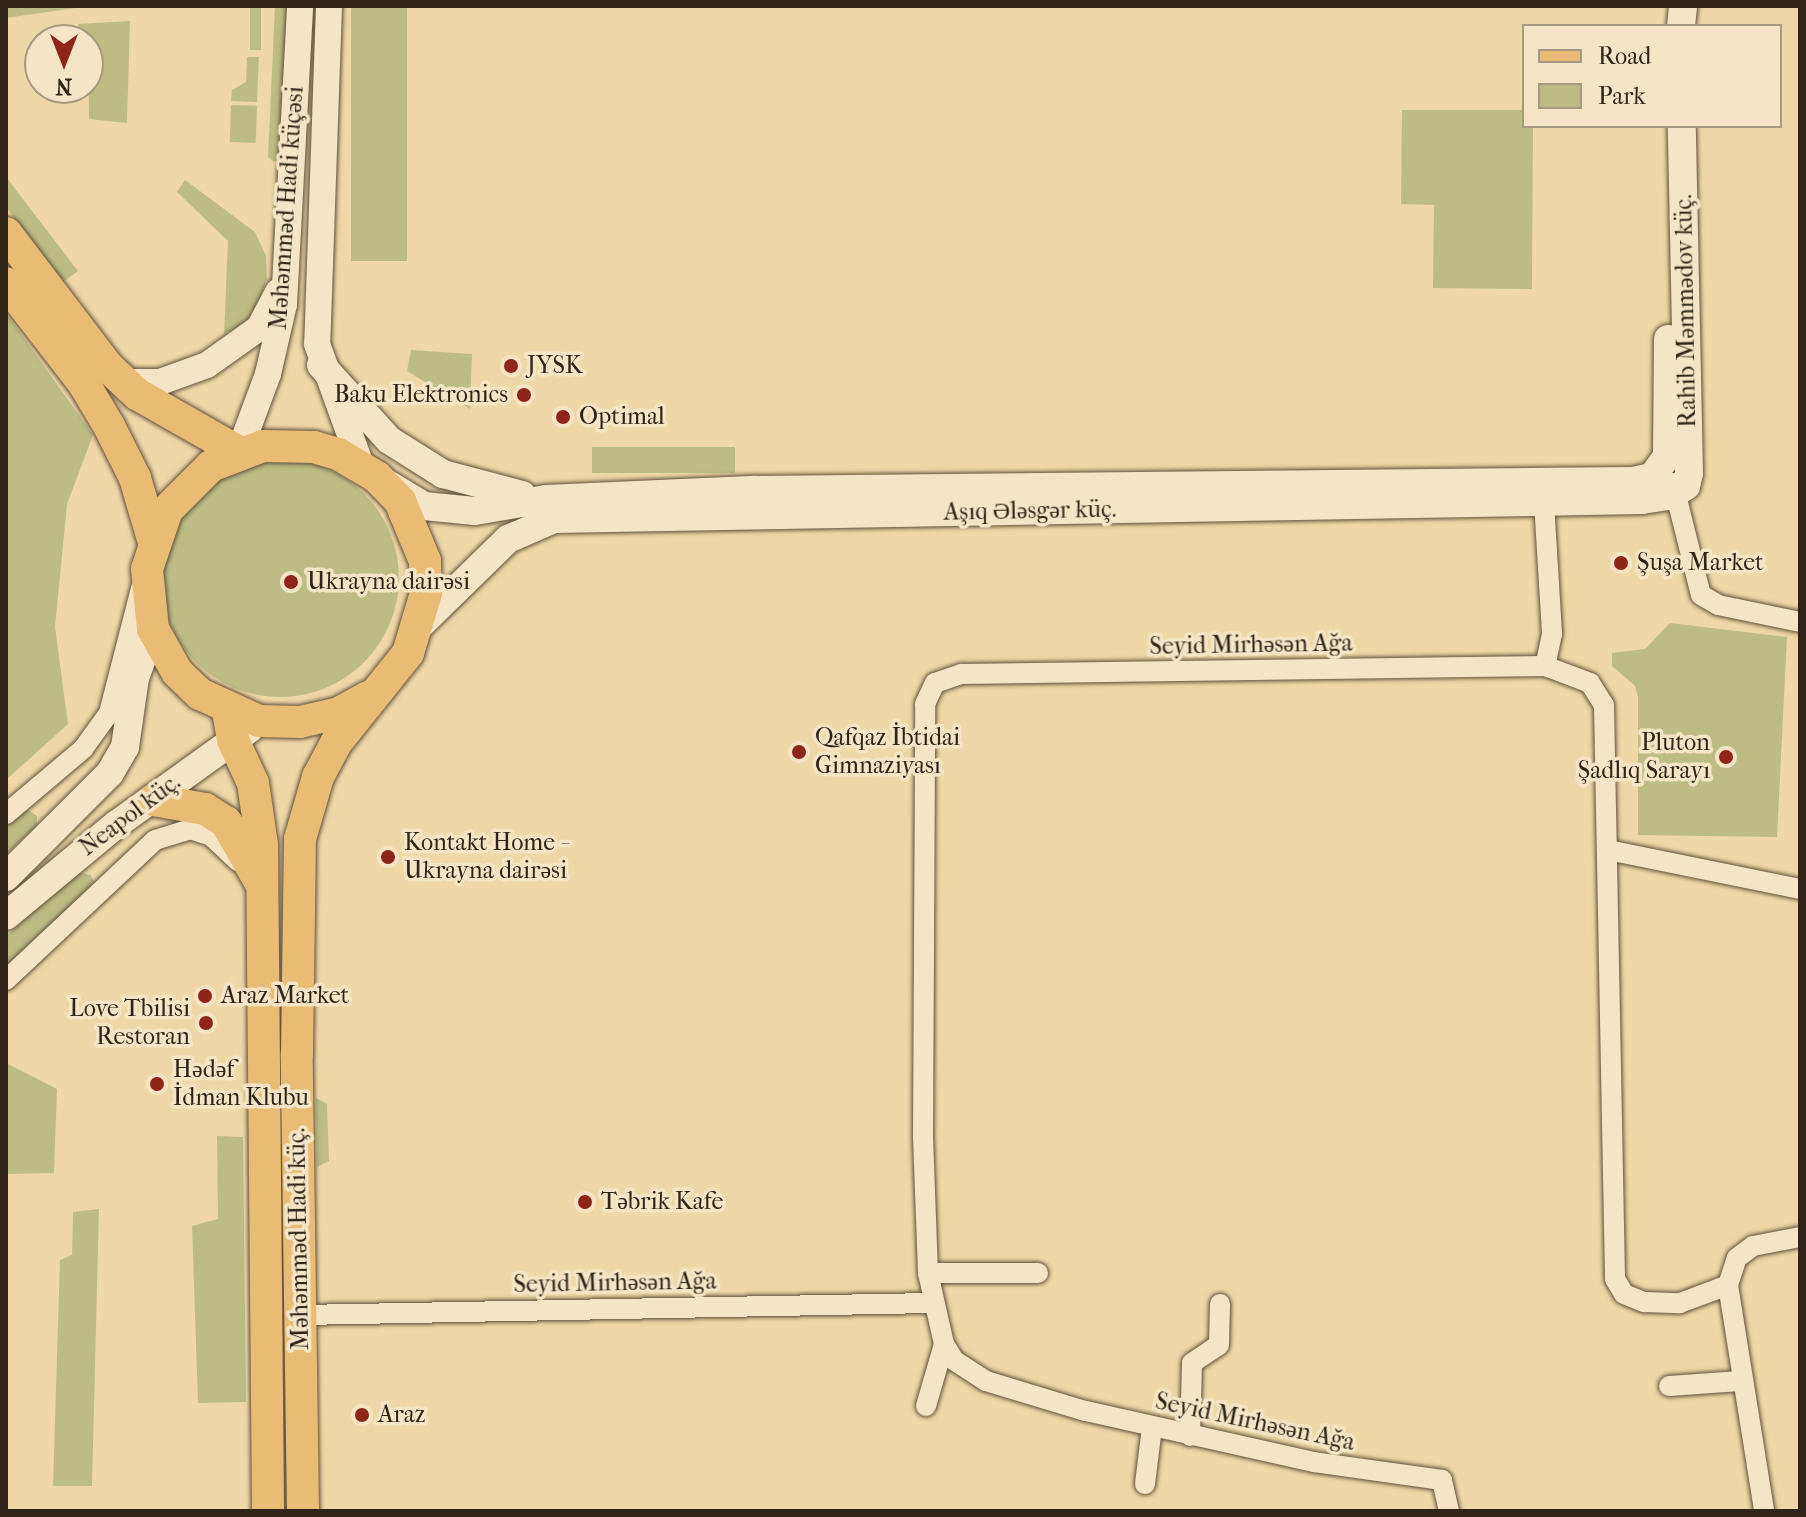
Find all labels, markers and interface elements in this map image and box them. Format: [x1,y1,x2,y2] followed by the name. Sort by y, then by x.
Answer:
[24,24,104,104] north arrow
[1522,24,1782,128] legend
[1598,42,1651,70] text: Road
[56,73,72,99] text: N
[1598,82,1646,110] text: Park
[264,85,310,331] street label: Məhəmməd Hadi küçəsi
[1670,194,1702,428] street label: Rahib Məmmədov küç.
[527,352,582,380] place label: JYSK
[502,357,520,375] marker: JYSK
[334,381,508,409] place label: Baku Elektronics
[515,386,533,404] marker: Baku Elektronics
[579,403,665,431] place label: Optimal
[554,408,572,426] marker: Optimal
[943,495,1117,527] street label: Aşıq Ələsgər küç.
[1637,549,1764,577] place label: Şuşa Market
[1612,554,1630,572] marker: Şuşa Market
[307,568,470,596] place label: Ukrayna dairəsi
[282,573,300,591] marker: Ukrayna dairəsi
[1149,629,1353,661] street label: Seyid Mirhəsən Ağa
[815,724,960,780] place label: Qafqaz İbtidai Gimnaziyası
[1578,729,1710,785] place label: Pluton Şadlıq Sarayı
[790,743,808,761] marker: Qafqaz İbtidai Gimnaziyası
[1717,748,1735,766] marker: Pluton Şadlıq Sarayı
[74,768,186,862] street label: Neapol küç.
[404,829,567,885] place label: Kontakt Home - Ukrayna dairəsi
[379,848,397,866] marker: Kontakt Home - Ukrayna dairəsi
[221,982,349,1010] place label: Araz Market
[196,987,214,1005] marker: Araz Market
[69,995,190,1051] place label: Love Tbilisi Restoran
[197,1014,215,1032] marker: Love Tbilisi Restoran
[173,1056,309,1112] place label: Hədəf İdman Klubu
[148,1075,166,1093] marker: Hədəf İdman Klubu
[283,1128,315,1350] street label: Məhəmməd Hadi küç.
[601,1188,723,1216] place label: Təbrik Kafe
[576,1193,594,1211] marker: Təbrik Kafe
[513,1267,717,1299] street label: Seyid Mirhəsən Ağa
[1153,1387,1357,1457] street label: Seyid Mirhəsən Ağa
[378,1401,425,1429] place label: Araz
[353,1406,371,1424] marker: Araz

